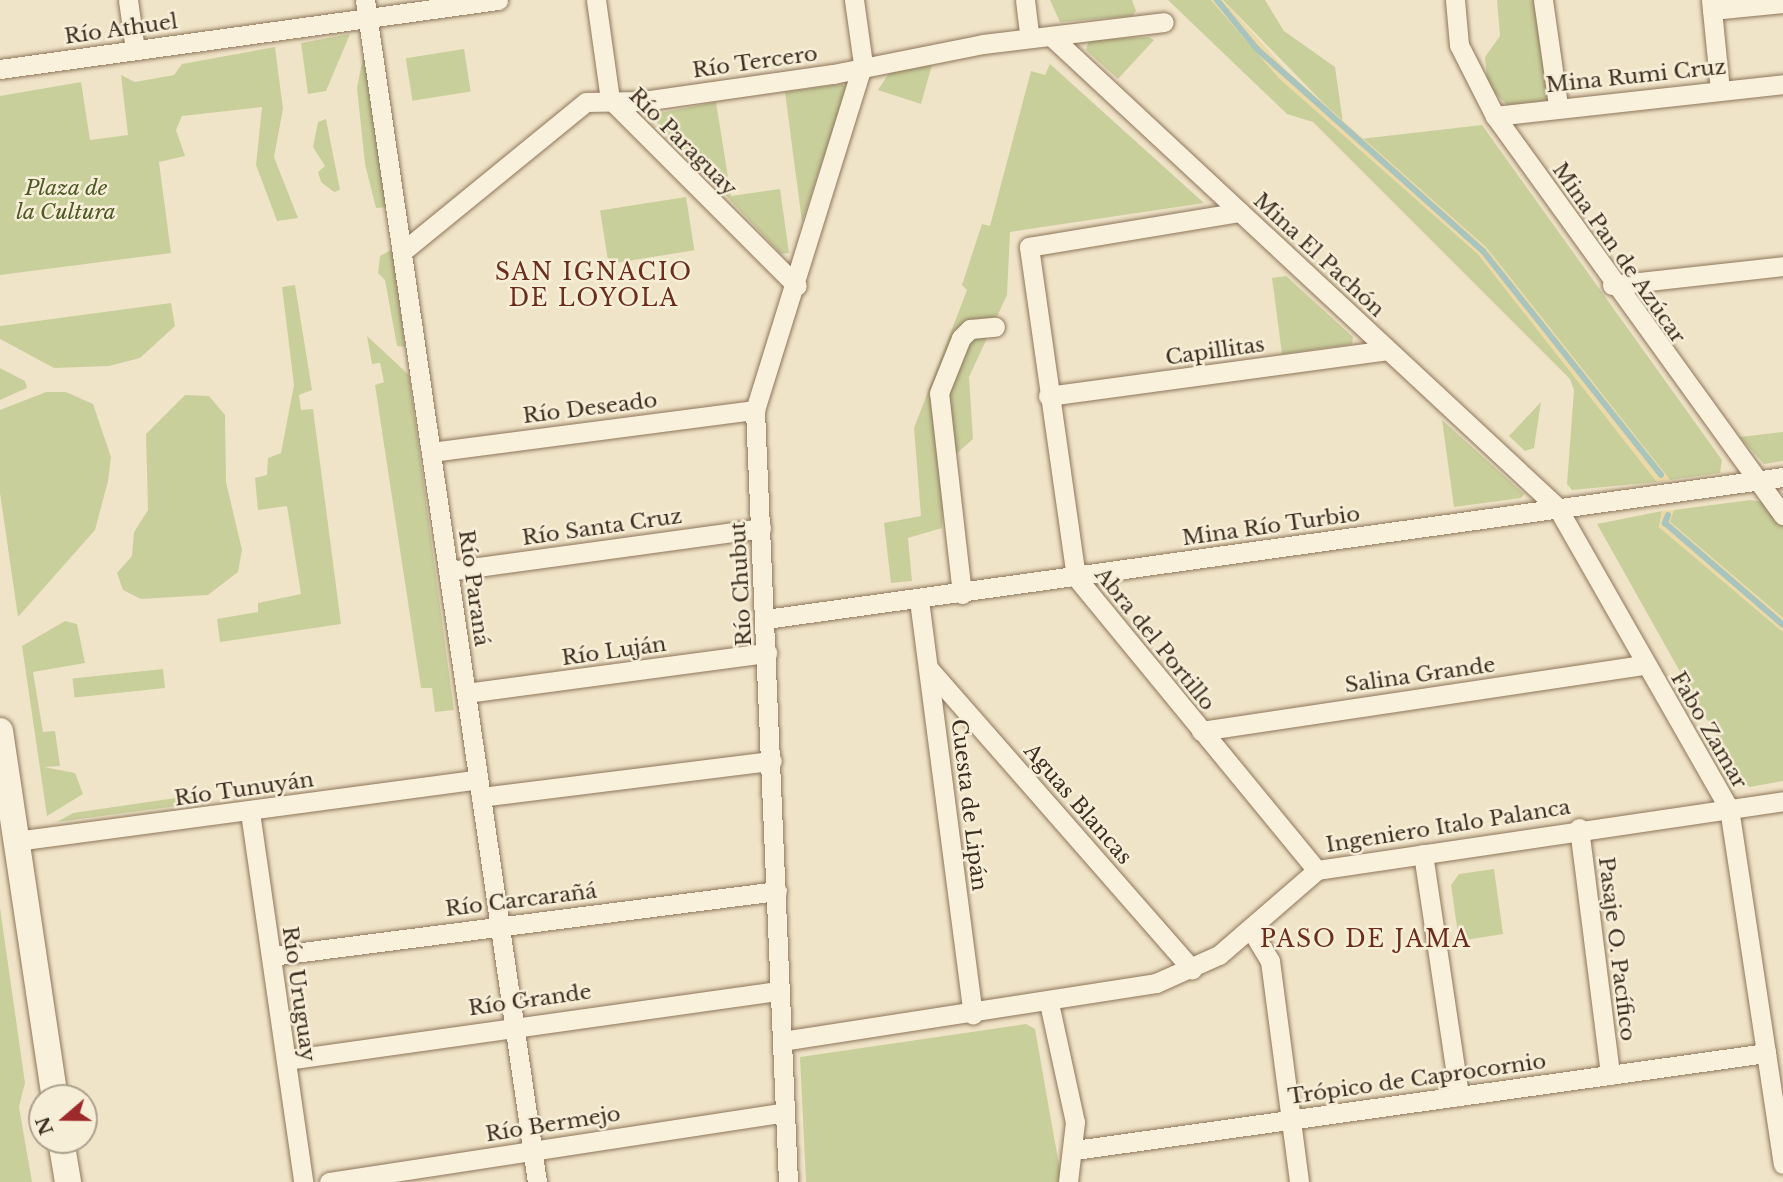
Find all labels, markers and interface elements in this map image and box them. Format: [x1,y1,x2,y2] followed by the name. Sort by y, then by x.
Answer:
[62,9,180,49] street label: Río Athuel
[691,41,819,83] street label: Río Tercero
[1545,54,1727,98] street label: Mina Rumi Cruz
[624,83,742,201] street label: Río Paraguay
[1547,157,1691,349] street label: Mina Pan de Azúcar
[16,175,116,225] park label: Plaza de la Cultura
[1248,188,1390,322] street label: Mina El Pachón
[496,258,692,312] district label: SAN IGNACIO DE LOYOLA
[1164,332,1266,370] street label: Capillitas
[521,387,659,429] street label: Río Deseado
[1180,501,1362,551] street label: Mina Río Turbio
[520,503,684,551] street label: Río Santa Cruz
[725,521,757,647] street label: Río Chubut
[453,528,495,648] street label: Río Paraná
[1090,562,1220,716] street label: Abra del Portillo
[560,631,668,671] street label: Río Luján
[1343,652,1497,698] street label: Salina Grande
[1665,667,1753,793] street label: Fabo Zamar
[946,718,992,892] street label: Cuesta de Lipán
[1019,739,1137,869] street label: Aguas Blancas
[172,767,316,811] street label: Río Tunuyán
[1324,794,1572,858] street label: Ingeniero Italo Palanca
[1593,856,1641,1042] street label: Pasaje O. Pacífico
[444,878,598,922] street label: Río Carcarañá
[277,925,321,1063] street label: Río Uruguay
[1261,925,1471,953] district label: PASO DE JAMA
[467,979,593,1021] street label: Río Grande
[1286,1048,1548,1110] street label: Trópico de Caprocornio
[28,1084,98,1154] north arrow
[484,1101,622,1147] street label: Río Bermejo
[31,1113,59,1138] text: N

